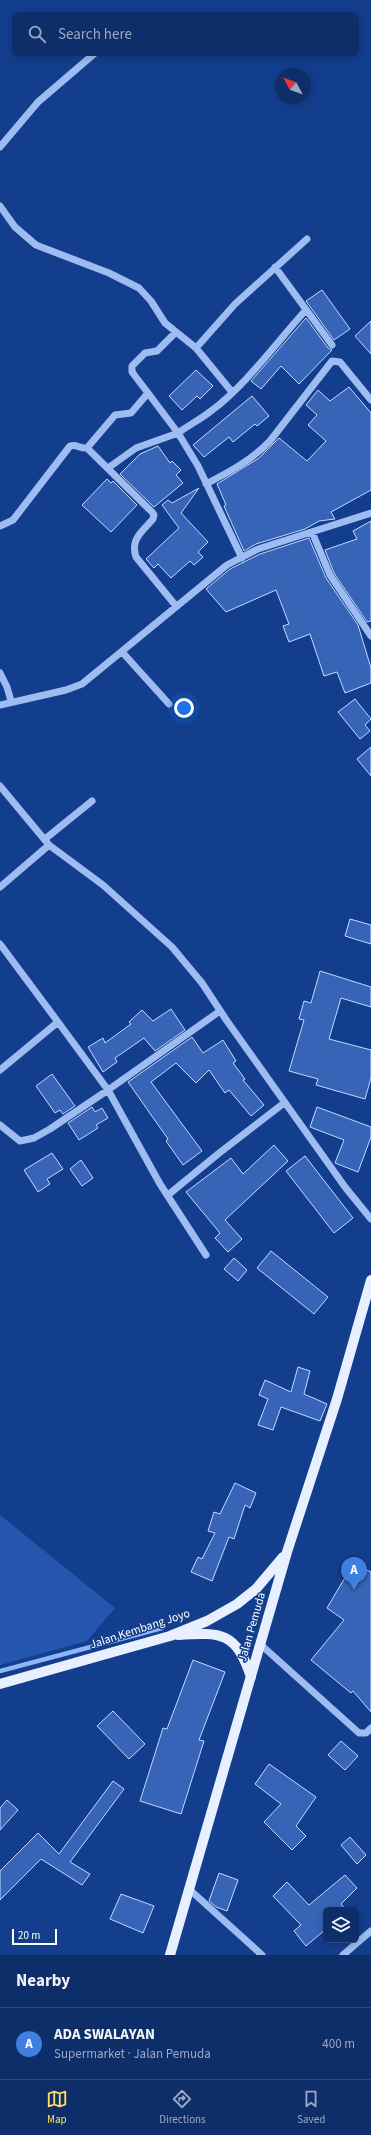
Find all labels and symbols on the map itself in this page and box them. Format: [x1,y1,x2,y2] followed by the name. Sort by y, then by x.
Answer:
[275,68,311,104] north arrow
[174,698,194,718] your location
[341,1557,367,1590] pin: A
[234,1590,270,1664] street label: Jalan Pemuda
[88,1605,192,1653] street label: Jalan Kembang Joyo
[12,1927,57,1946] scale bar

